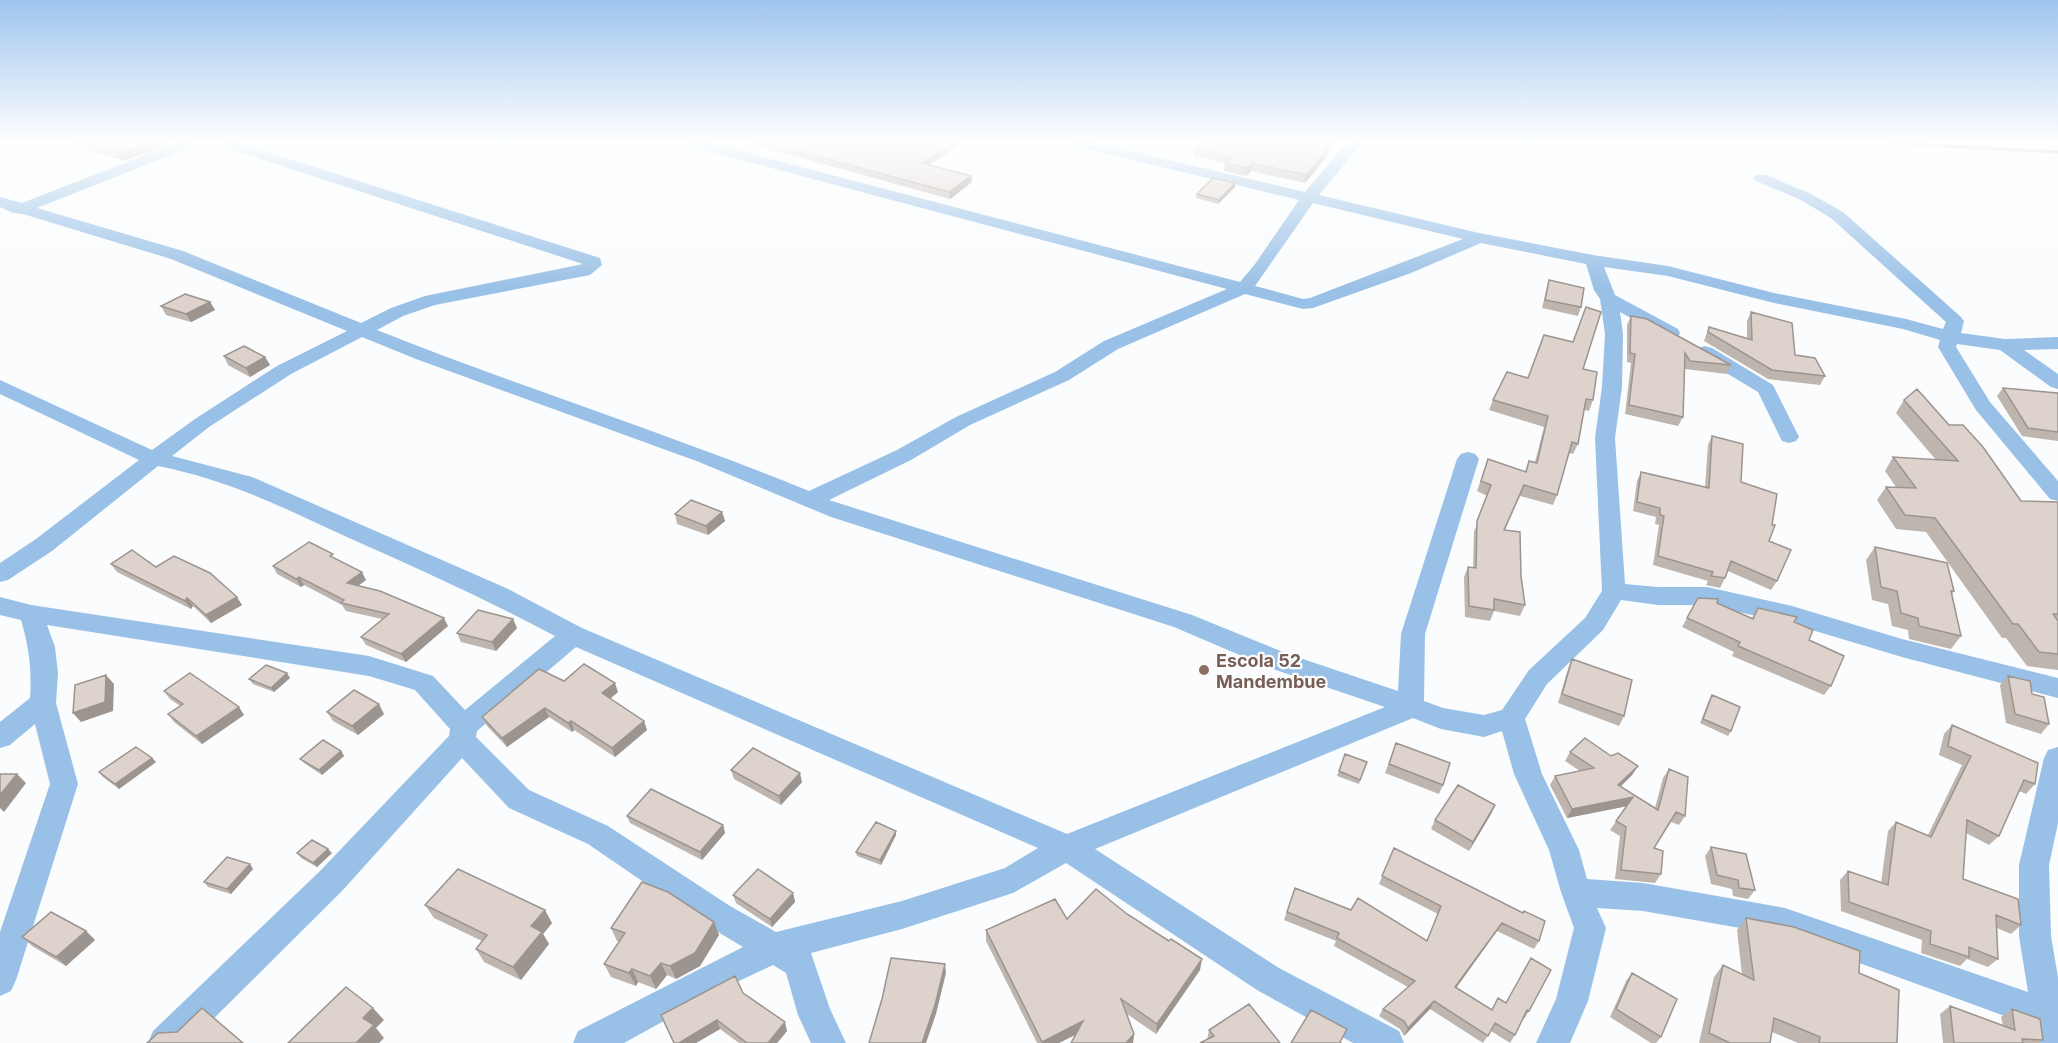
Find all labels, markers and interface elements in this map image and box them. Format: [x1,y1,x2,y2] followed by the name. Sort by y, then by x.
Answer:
[1216,650,1326,692] place label: Escola 52 Mandembue
[1197,663,1211,677] marker: Escola 52 Mandembue

